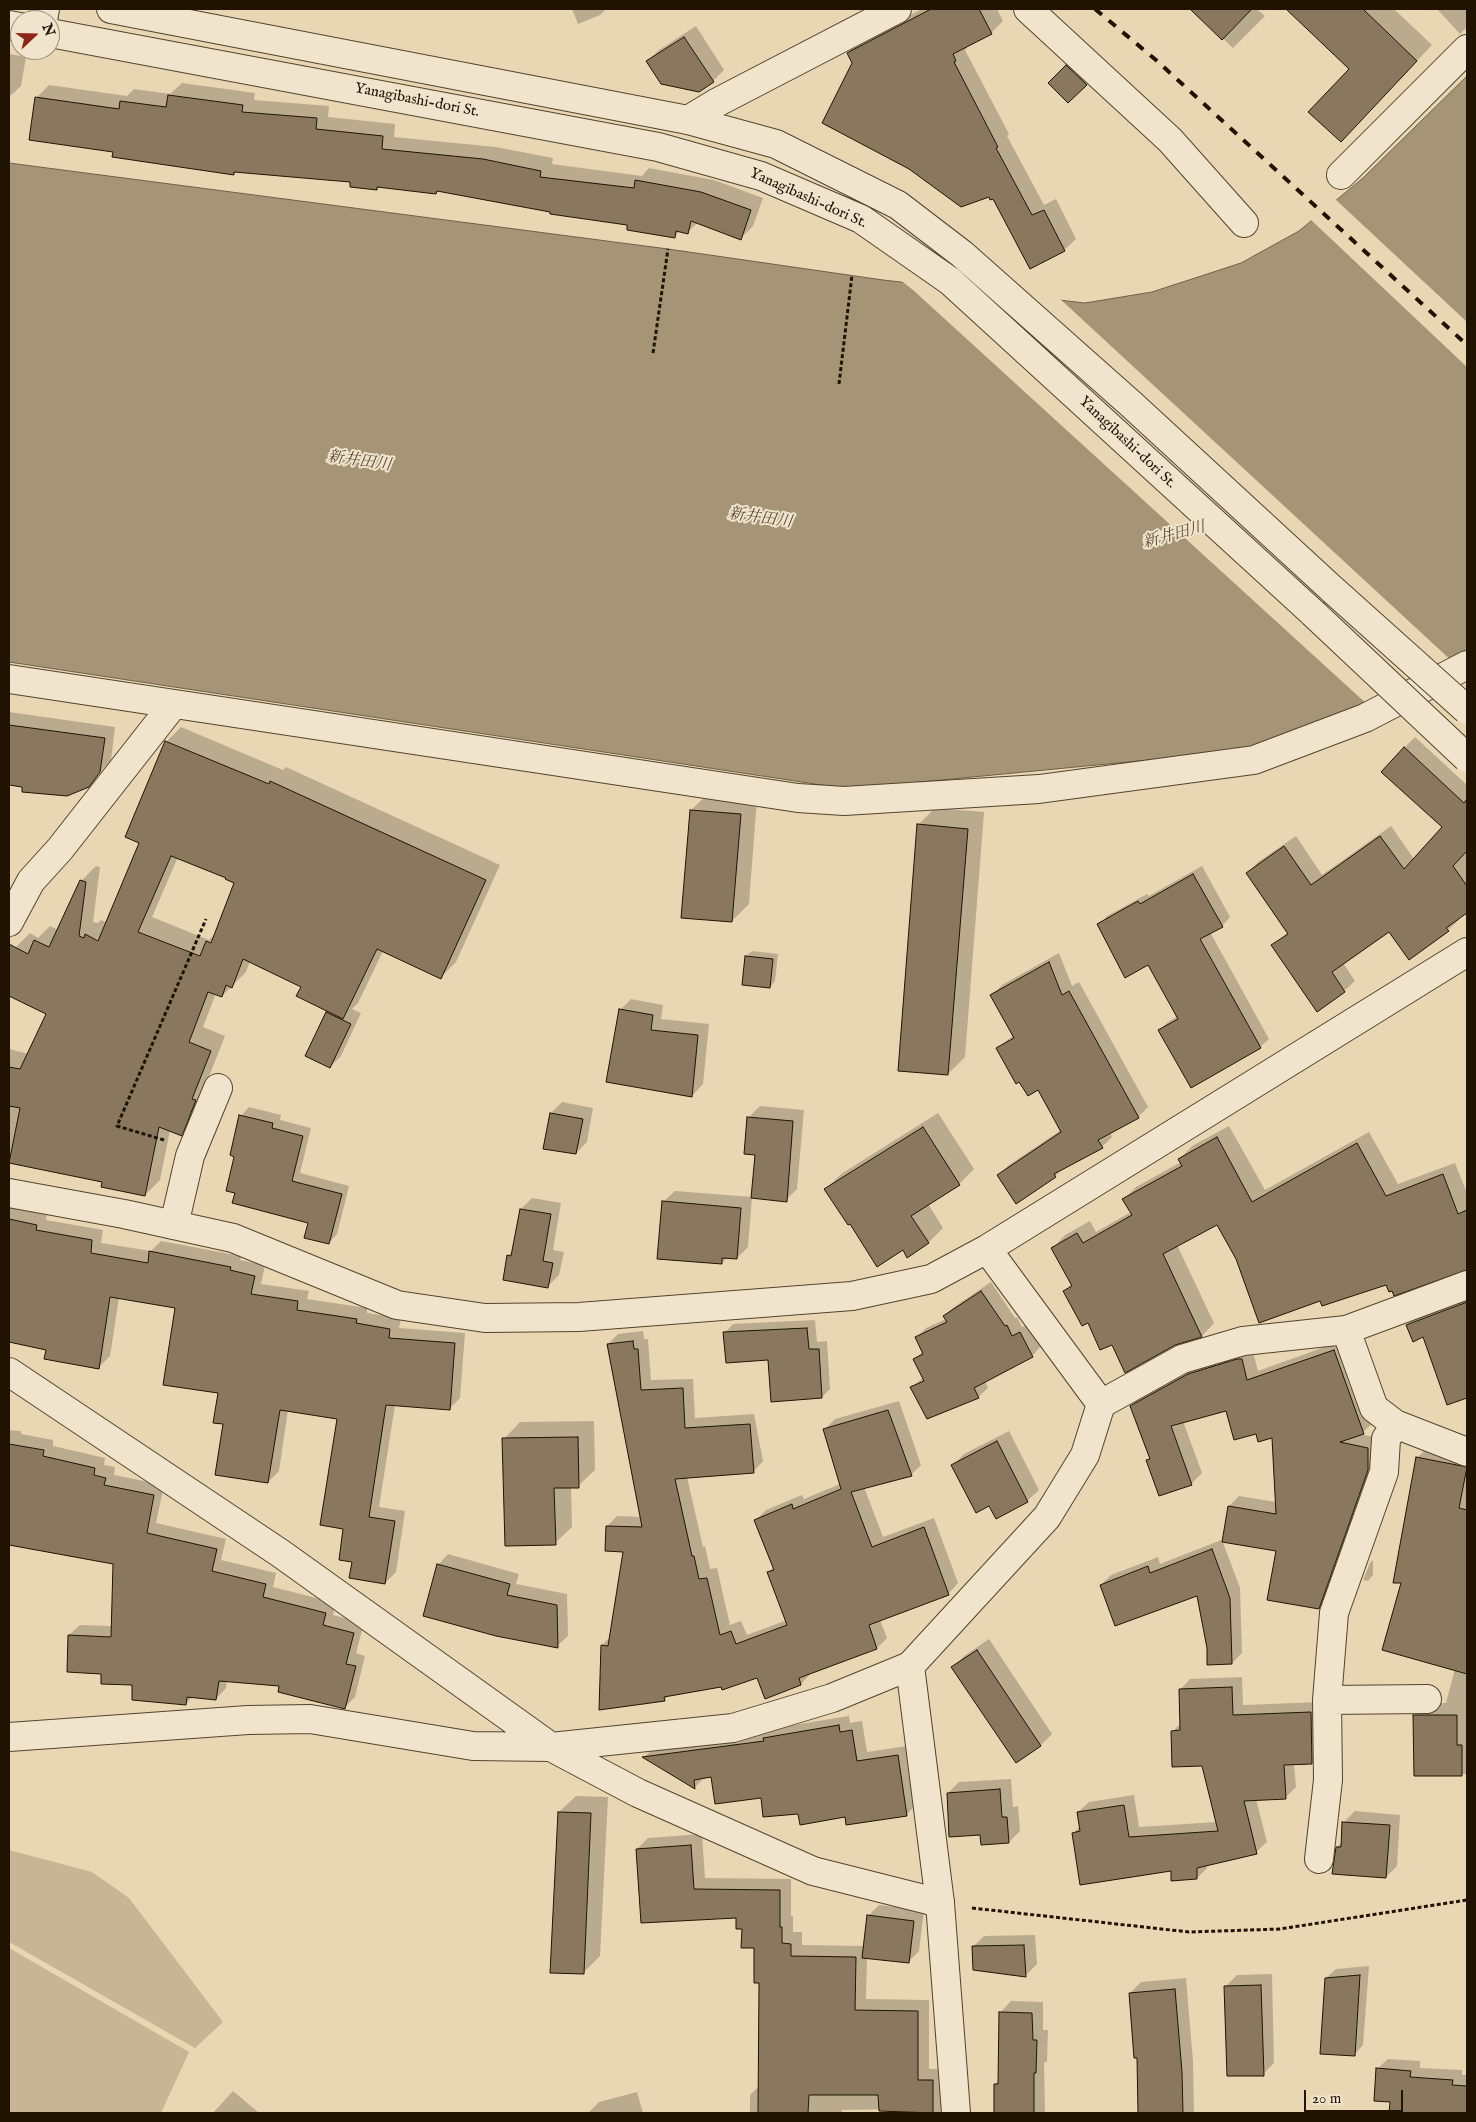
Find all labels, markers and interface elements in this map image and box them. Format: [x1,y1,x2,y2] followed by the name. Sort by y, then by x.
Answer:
[10,10,60,60] north arrow
[37,21,59,39] text: N
[353,80,481,122] street label: Yanagibashi-dori St.
[747,165,869,233] street label: Yanagibashi-dori St.
[1075,393,1179,493] street label: Yanagibashi-dori St.
[326,448,392,476] water label: 新井田川
[727,505,793,533] water label: 新井田川
[1141,518,1207,554] water label: 新井田川
[1306,2080,1405,2112] scale bar
[1312,2089,1341,2108] text: 20 m

